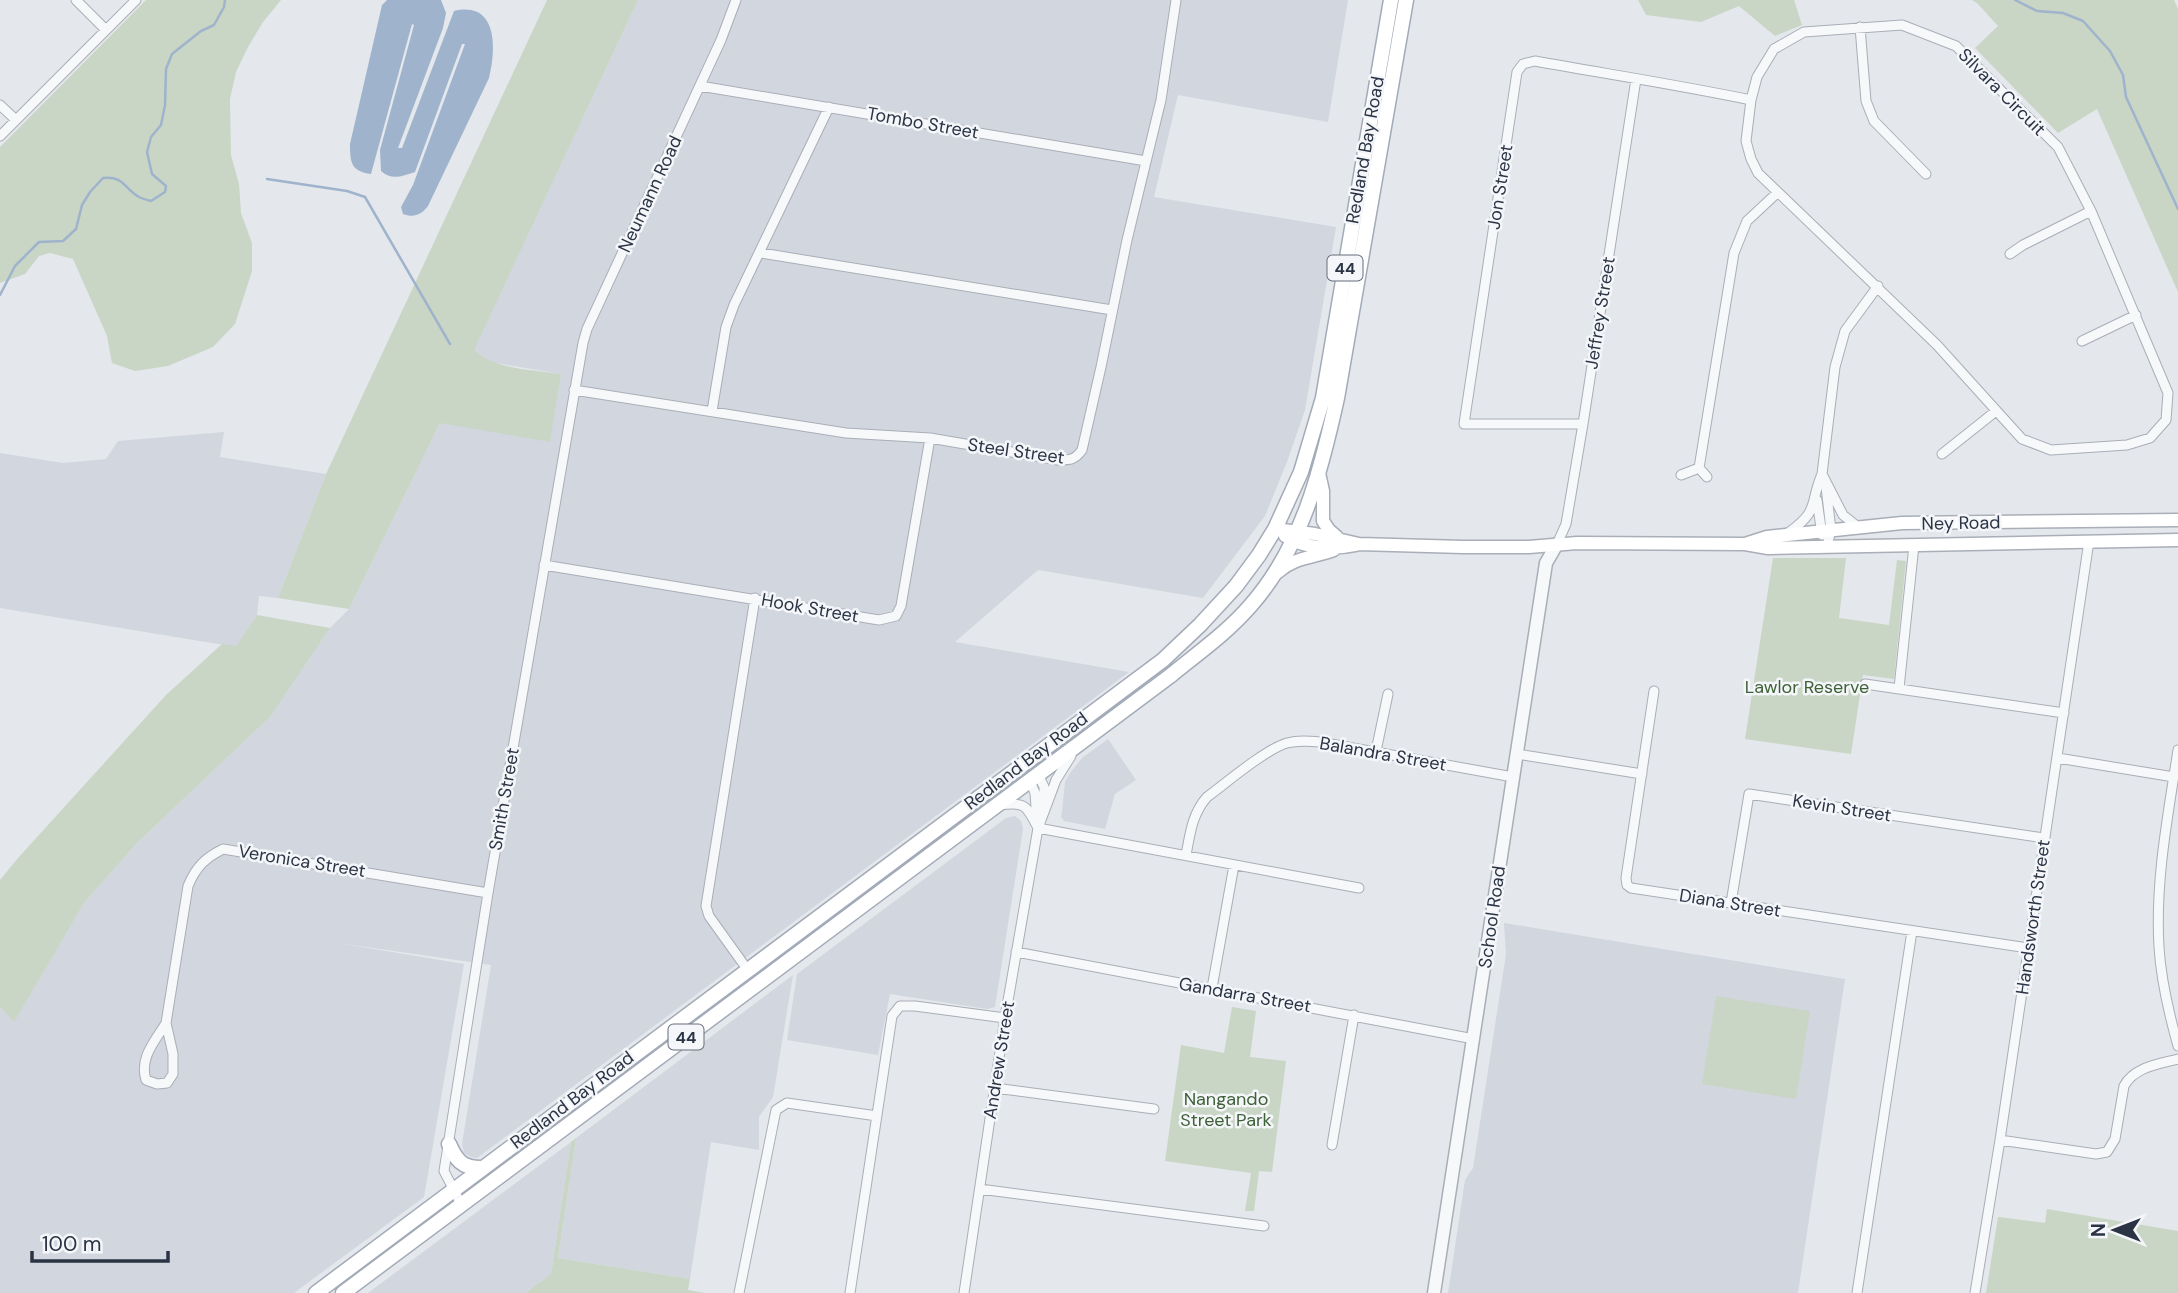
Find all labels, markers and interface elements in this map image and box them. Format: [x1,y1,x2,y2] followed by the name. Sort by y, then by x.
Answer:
[1953,43,2051,141] street label: Silvara Circuit
[1340,75,1390,225] street label: Redland Bay Road
[865,101,981,145] street label: Tombo Street
[612,132,688,256] street label: Neumann Road
[1481,143,1519,231] street label: Jon Street
[1579,255,1621,371] street label: Jeffrey Street
[1328,256,1362,280] road number: 44
[966,432,1066,470] street label: Steel Street
[1921,510,2001,536] street label: Ney Road
[759,588,861,628] street label: Hook Street
[1745,675,1869,699] park label: Lawlor Reserve
[959,707,1093,815] street label: Redland Bay Road
[1318,731,1448,777] street label: Balandra Street
[483,746,525,852] street label: Smith Street
[1791,788,1893,828] street label: Kevin Street
[2010,838,2056,996] street label: Handsworth Street
[237,839,367,883] street label: Veronica Street
[1473,864,1511,970] street label: School Road
[1678,883,1782,923] street label: Diana Street
[1177,972,1313,1018] street label: Gandarra Street
[978,999,1020,1121] street label: Andrew Street
[668,1024,704,1050] road number: 44
[505,1046,639,1154] street label: Redland Bay Road
[1180,1087,1272,1132] park label: Nangando Street Park
[2080,1195,2150,1265] north arrow
[32,1220,168,1264] scale bar
[2086,1223,2111,1237] text: N
[42,1230,102,1258] text: 100 m

